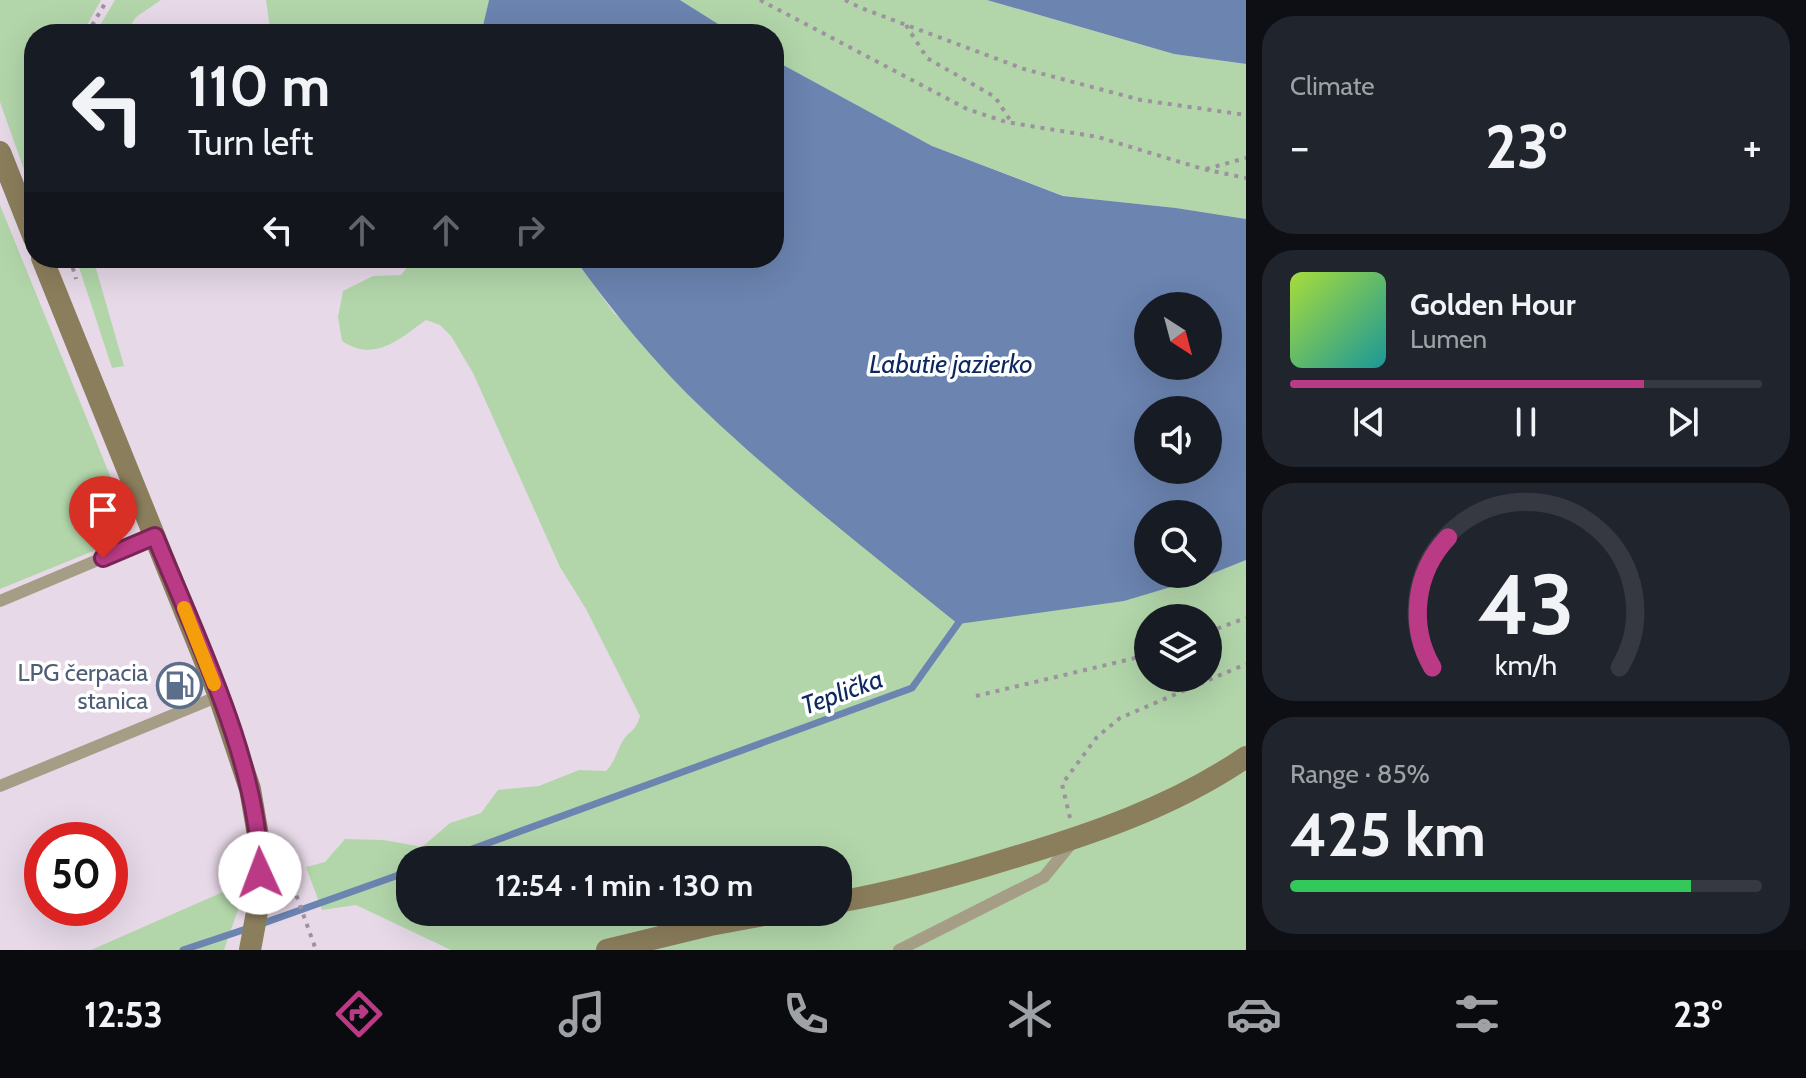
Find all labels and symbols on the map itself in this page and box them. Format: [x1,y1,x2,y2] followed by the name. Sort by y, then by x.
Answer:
[1134,292,1222,380] north arrow
[869,348,1033,380] water label: Labutie jazierko
[69,476,137,558] pin
[18,658,148,715] place label: LPG čerpacia stanica
[155,662,203,710] fuel station icon: LPG čerpacia stanica
[797,662,887,722] water label: Teplička
[24,822,128,926] speed limit sign: 50
[218,831,302,915] position arrow

